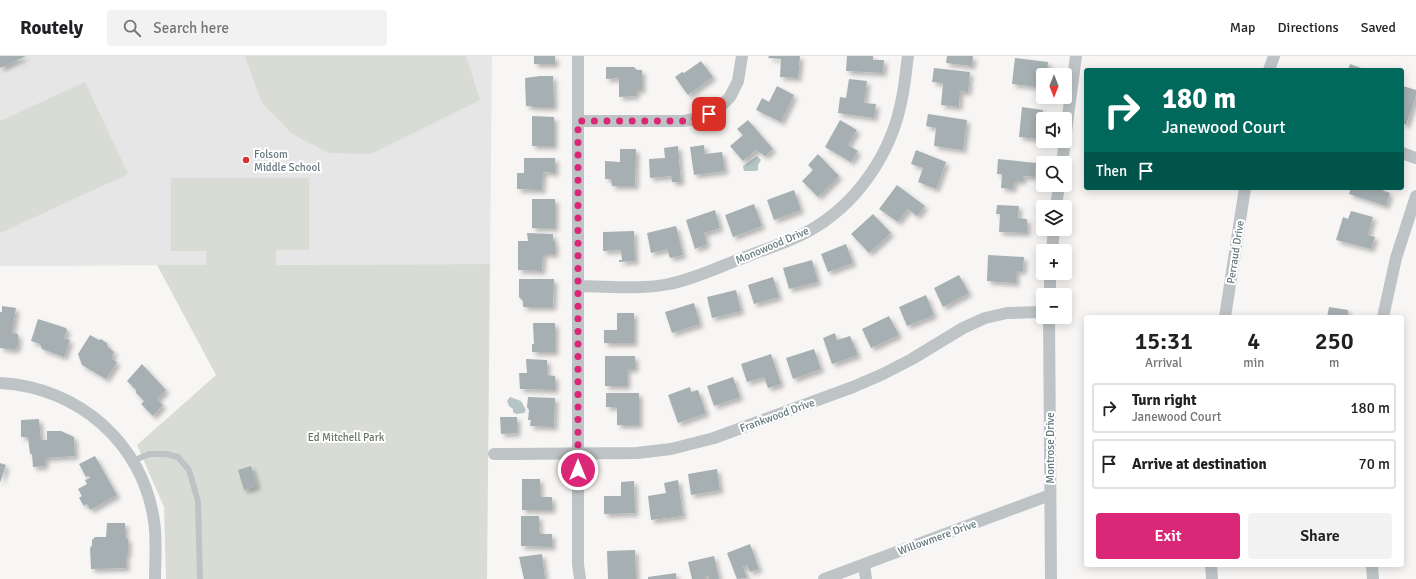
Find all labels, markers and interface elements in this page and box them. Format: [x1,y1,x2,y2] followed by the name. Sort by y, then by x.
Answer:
[107,10,387,46] search box
[20,16,83,40] text: Routely
[121,17,143,39] icon: search
[153,19,229,37] text: Search here
[1230,19,1256,36] text: Map
[1278,19,1339,36] text: Directions
[1361,19,1396,36] text: Saved
[1036,68,1072,104] north arrow
[1036,68,1072,324] map controls
[1162,82,1236,116] text: 180 m
[1096,84,1148,136] icon: right
[692,97,726,131] pin
[698,103,720,125] icon: arrive
[1036,112,1072,148] button: sound
[1162,116,1286,138] text: Janewood Court
[254,148,321,174] place label: Folsom Middle School
[241,155,251,165] marker: Folsom Middle School
[1036,156,1072,192] button: search
[1135,160,1157,182] icon: arrive
[1096,162,1127,180] text: Then
[1036,200,1072,236] button: layers
[1224,219,1247,285] street label: Perraud Drive
[734,224,811,267] street label: Monowood Drive
[1036,244,1072,280] button: +
[1036,288,1072,324] button: −
[1134,326,1193,356] text: 15:31
[1247,326,1260,356] text: 4
[1315,326,1354,356] text: 250
[1145,355,1182,371] text: Arrival
[1243,355,1264,371] text: min
[1329,355,1339,371] text: m
[1132,391,1197,409] text: Turn right
[738,396,816,435] street label: Frankwood Drive
[1098,397,1120,419] icon: right
[1350,399,1390,417] text: 180 m
[1132,409,1221,425] text: Janewood Court
[1044,412,1057,484] street label: Montrose Drive
[308,431,385,444] park label: Ed Mitchell Park
[557,449,599,491] position arrow
[1098,453,1120,475] icon: arrive
[1132,455,1267,473] text: Arrive at destination
[1359,455,1390,473] text: 70 m
[1096,513,1240,559] button: Exit
[1248,513,1392,559] button: Share
[896,517,978,558] street label: Willowmere Drive

